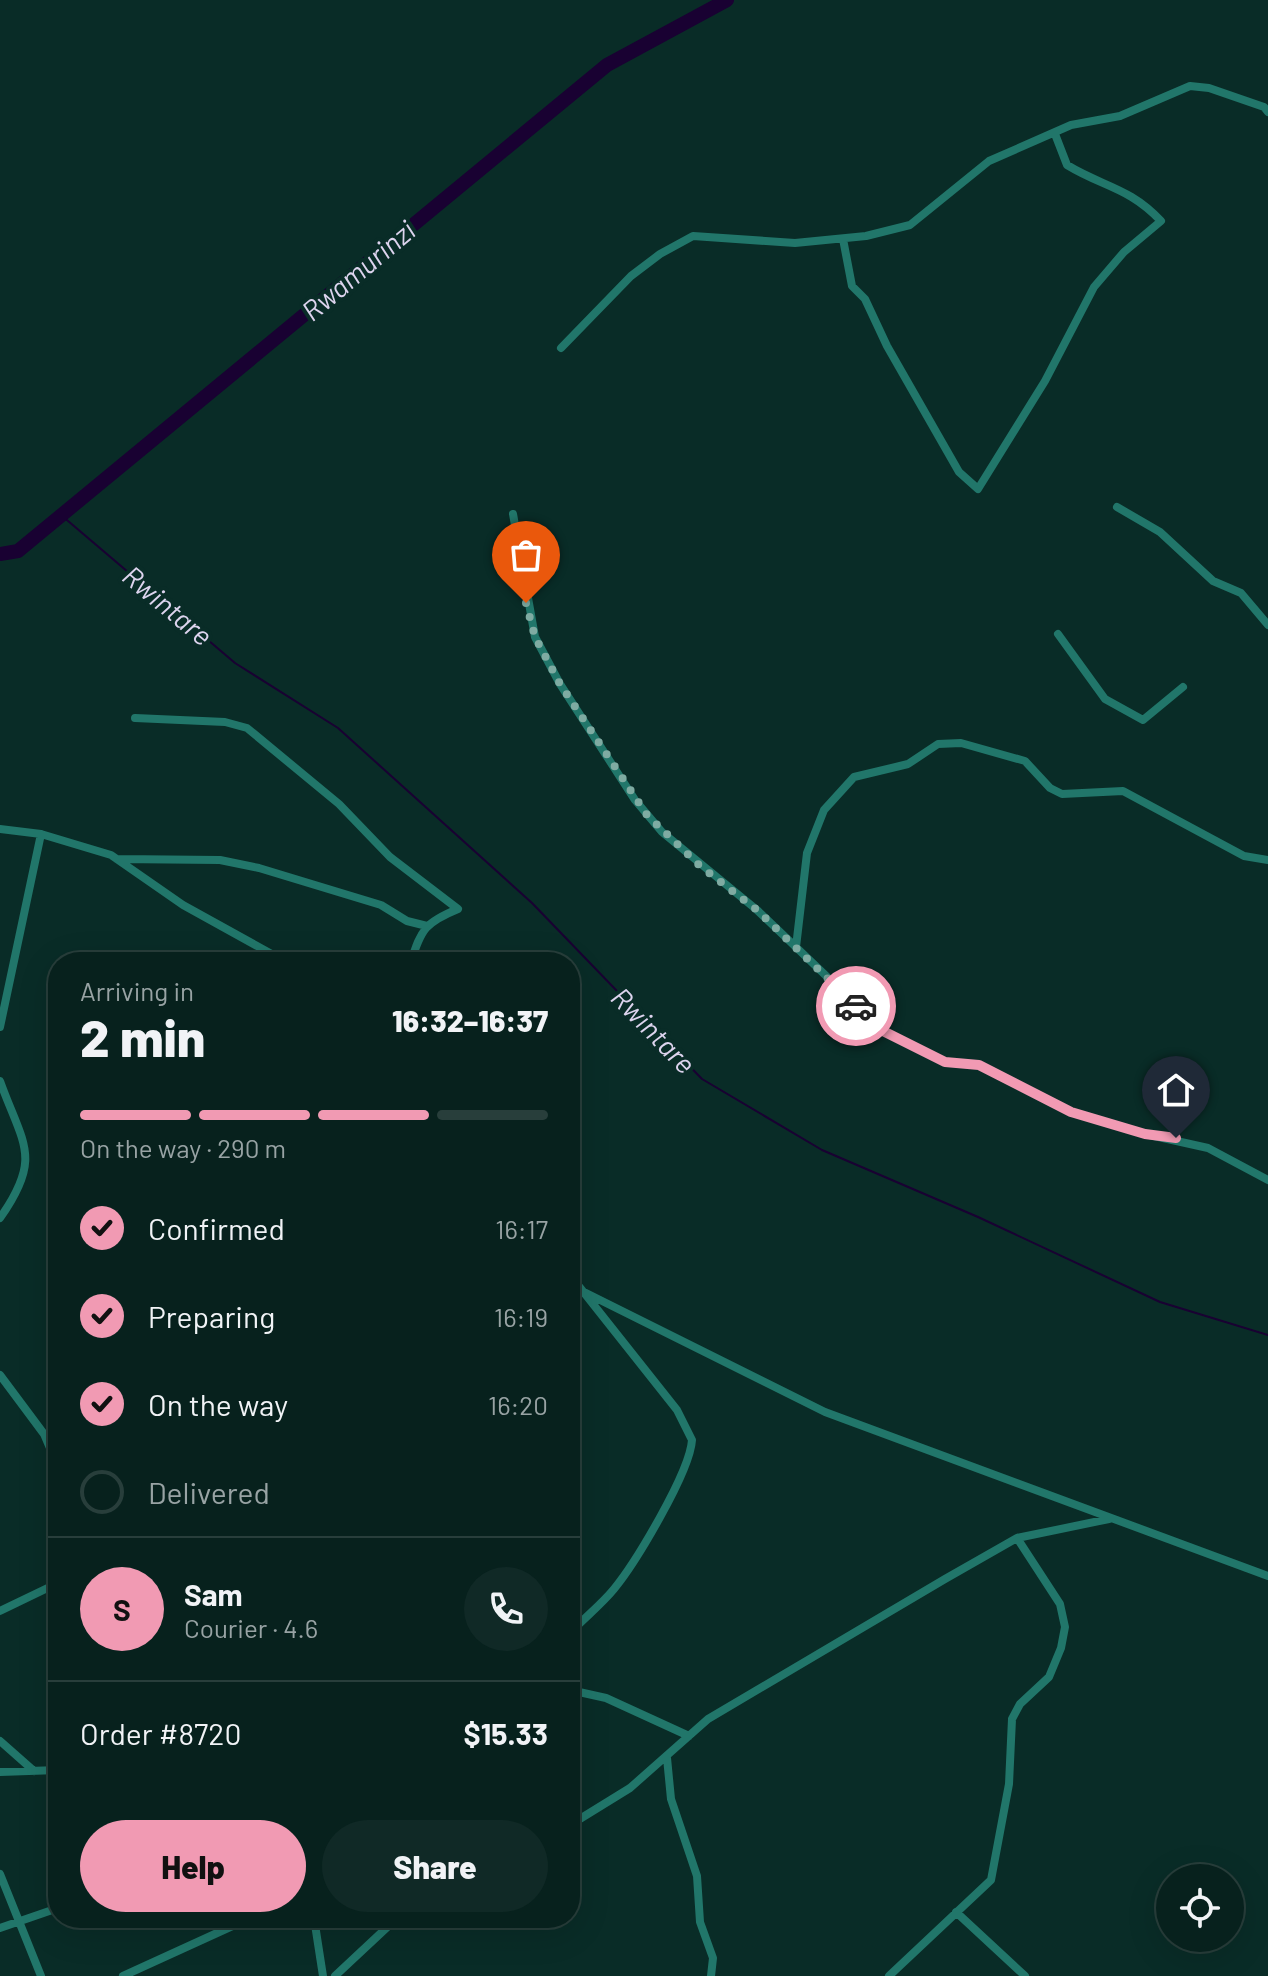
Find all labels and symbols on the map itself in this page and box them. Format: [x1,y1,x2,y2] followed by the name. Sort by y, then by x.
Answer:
[294,213,422,327] water label: Rwamurinzi
[492,521,560,603] pin
[116,558,220,652] water label: Rwintare
[816,966,896,1046] courier
[605,980,703,1080] water label: Rwintare
[1142,1056,1210,1138] pin

